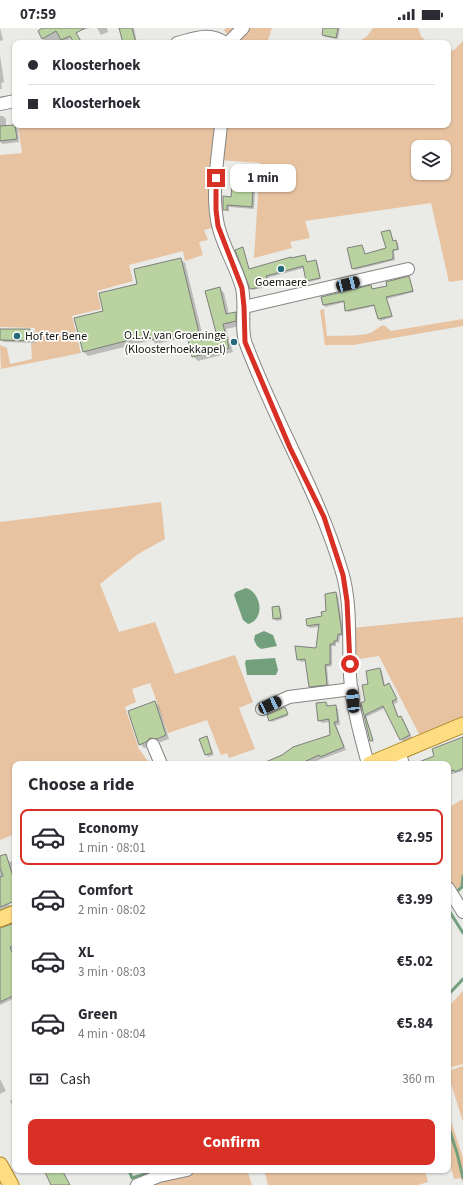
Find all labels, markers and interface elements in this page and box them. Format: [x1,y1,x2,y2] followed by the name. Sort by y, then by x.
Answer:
[20,4,56,25] text: 07:59
[52,55,141,76] text: Kloosterhoek
[52,93,141,114] text: Kloosterhoek
[411,140,451,180] map controls
[411,140,451,180] button: layers
[230,164,296,192] callout: 1 min
[207,169,225,187] route end
[247,169,279,187] text: 1 min
[276,264,286,274] marker: Goemaere
[255,274,307,291] place label: Goemaere
[335,275,361,293] car
[124,327,226,358] place label: O.L.V. van Groeninge (Kloosterhoekkapel)
[25,328,87,345] place label: Hof ter Bene
[12,331,22,341] marker: Hof ter Bene
[229,337,239,347] marker: O.L.V. van Groeninge (Kloosterhoekkapel)
[341,655,359,673] route start
[346,688,360,714] car
[257,694,283,716] car
[28,772,134,797] text: Choose a ride
[78,818,139,839] text: Economy
[30,819,66,855] icon: car
[397,827,433,848] text: €2.95
[78,839,146,857] text: 1 min · 08:01
[78,880,133,901] text: Comfort
[30,881,66,917] icon: car
[397,889,433,910] text: €3.99
[78,901,146,919] text: 2 min · 08:02
[78,942,94,963] text: XL
[30,943,66,979] icon: car
[397,951,433,972] text: €5.02
[78,963,146,981] text: 3 min · 08:03
[78,1004,118,1025] text: Green
[30,1005,66,1041] icon: car
[397,1013,433,1034] text: €5.84
[78,1025,146,1043] text: 4 min · 08:04
[28,1068,50,1090] icon: cash
[60,1069,91,1090] text: Cash
[402,1070,435,1088] text: 360 m
[28,1119,435,1165] button: Confirm

